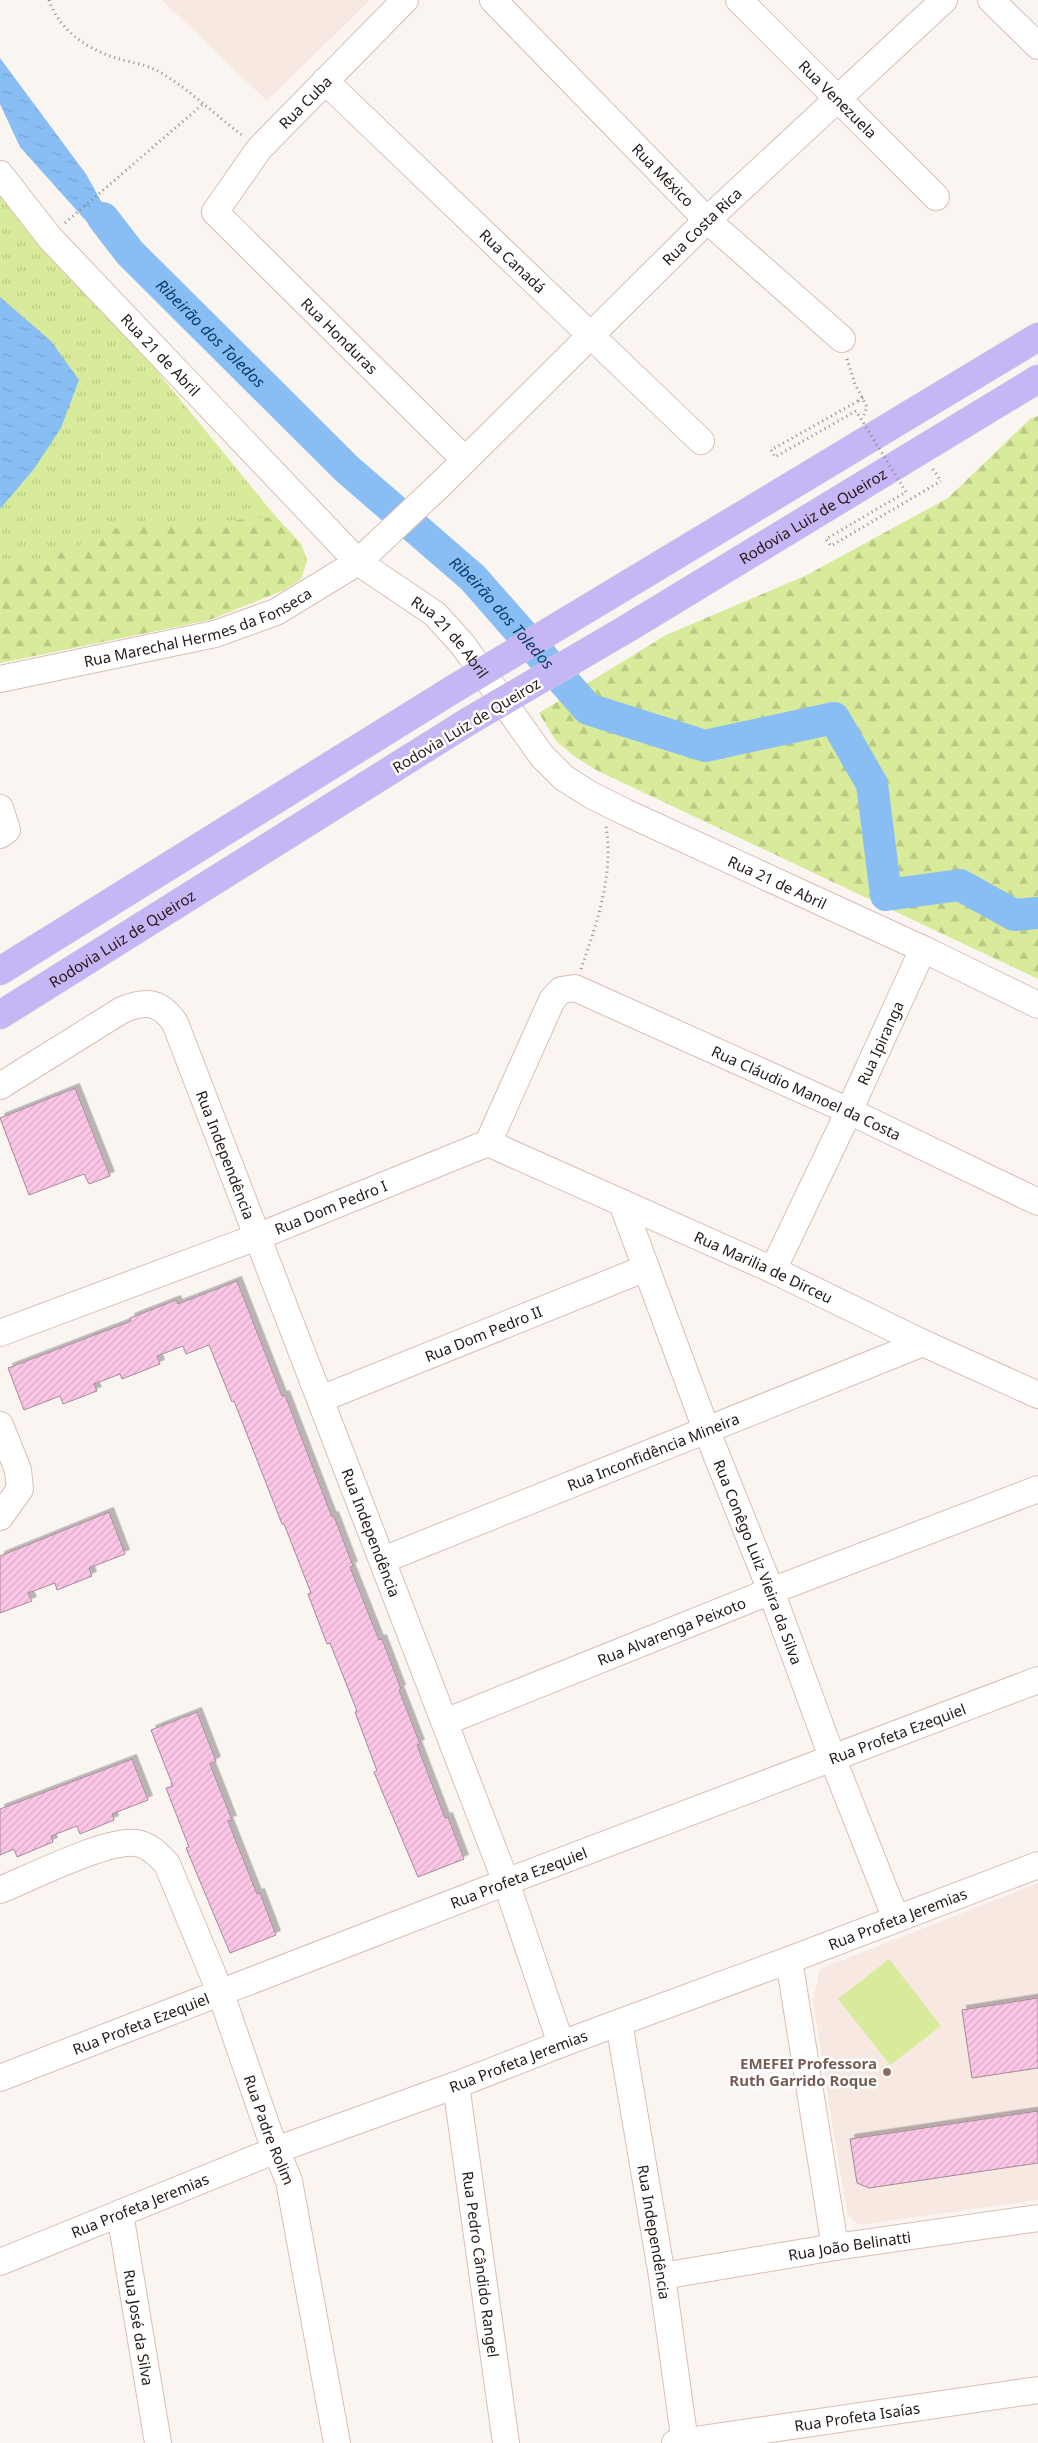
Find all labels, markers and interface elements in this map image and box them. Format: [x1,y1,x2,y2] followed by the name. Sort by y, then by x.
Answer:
[795,56,881,142] street label: Rua Venezuela
[274,71,336,133] street label: Rua Cuba
[628,139,698,211] street label: Rua México
[657,183,746,269] street label: Rua Costa Rica
[475,224,550,297] street label: Rua Canadá
[151,274,270,393] water label: Ribeirão dos Toledos
[297,293,382,378] street label: Rua Honduras
[117,309,205,400] street label: Rua 21 de Abril
[735,463,890,568] street label: Rodovia Luiz de Queiroz
[445,551,559,674] water label: Ribeirão dos Toledos
[82,583,315,671] street label: Rua Marechal Hermes da Fonseca
[408,591,493,682] street label: Rua 21 de Abril
[388,673,544,777] street label: Rodovia Luiz de Queiroz
[725,851,830,913] street label: Rua 21 de Abril
[45,885,199,992] street label: Rodovia Luiz de Queiroz
[852,998,908,1088] street label: Rua Ipiranga
[709,1041,904,1145] street label: Rua Cláudio Manoel da Costa
[192,1087,260,1222] street label: Rua Independência
[272,1175,390,1239] street label: Rua Dom Pedro I
[691,1226,836,1308] street label: Rua Marilia de Dirceu
[422,1301,545,1366] street label: Rua Dom Pedro II
[564,1408,742,1495] street label: Rua Inconfidência Mineira
[709,1456,807,1667] street label: Rua Conêgo Luiz Vieira da Silva
[337,1465,405,1600] street label: Rua Independência
[594,1592,749,1670] street label: Rua Alvarenga Peixoto
[826,1698,968,1769] street label: Rua Profeta Ezequiel
[447,1842,590,1913] street label: Rua Profeta Ezequiel
[825,1883,970,1954] street label: Rua Profeta Jeremias
[70,1988,212,2059] street label: Rua Profeta Ezequiel
[446,2025,590,2097] street label: Rua Profeta Jeremias
[729,2053,877,2090] place label: EMEFEI Professora Ruth Garrido Roque
[881,2066,893,2078] marker: EMEFEI Professora Ruth Garrido Roque
[240,2072,299,2188] street label: Rua Padre Rolim
[633,2163,675,2301] street label: Rua Independência
[68,2168,212,2242] street label: Rua Profeta Jeremias
[458,2170,504,2359] street label: Rua Pedro Cândido Rangel
[787,2226,912,2265] street label: Rua João Belinatti
[119,2268,158,2387] street label: Rua José da Silva
[793,2397,921,2435] street label: Rua Profeta Isaías

